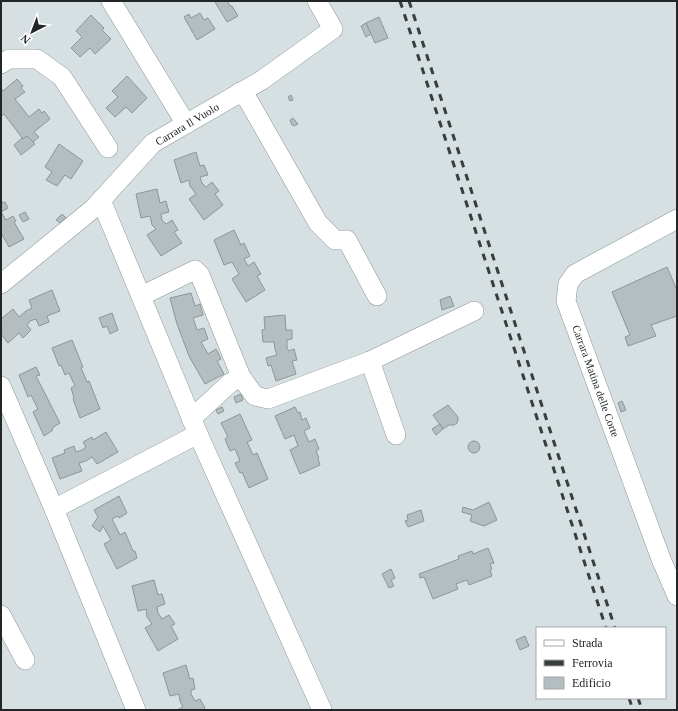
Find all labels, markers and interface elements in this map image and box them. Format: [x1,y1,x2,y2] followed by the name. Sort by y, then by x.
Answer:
[12,12,52,52] north arrow
[18,32,32,47] text: N
[153,100,221,148] street label: Carrara Il Vuolo
[570,323,622,439] street label: Carrara Matina delle Corte
[536,627,666,699] legend
[572,636,603,650] text: Strada
[572,656,613,670] text: Ferrovia
[572,676,611,690] text: Edificio

